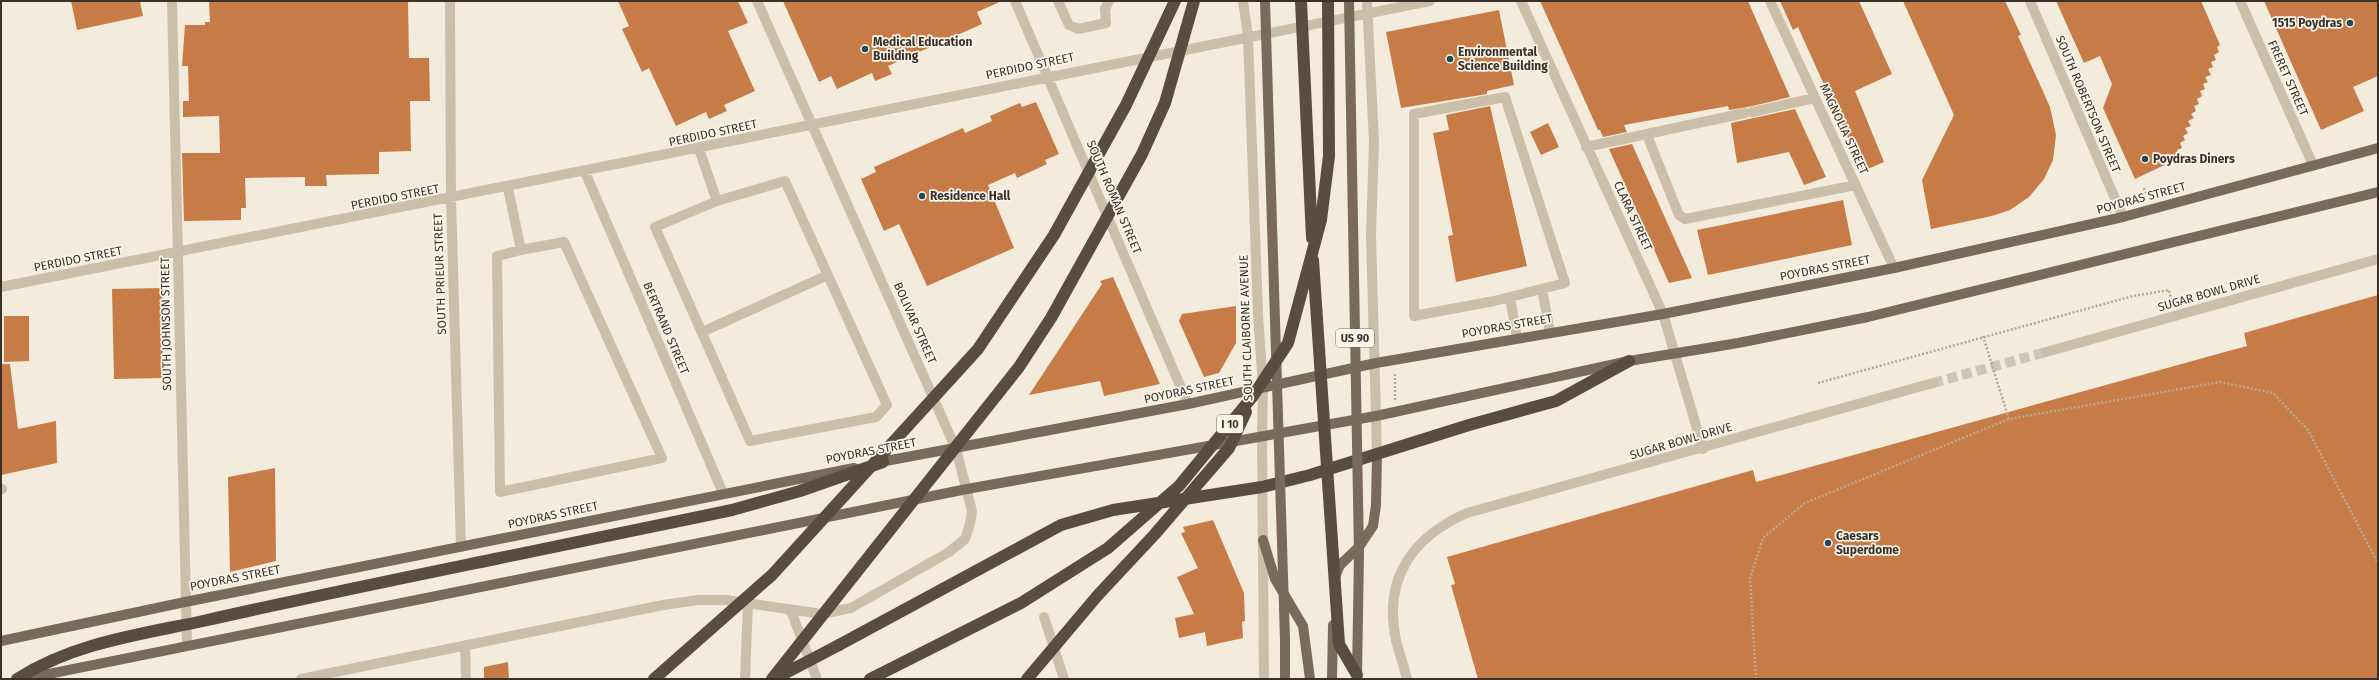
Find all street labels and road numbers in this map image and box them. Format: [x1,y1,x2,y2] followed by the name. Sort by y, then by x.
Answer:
[2053,33,2124,175] street label: SOUTH ROBERTSON STREET
[2265,38,2311,119] street label: FRERET STREET
[985,50,1076,82] street label: PERDIDO STREET
[1817,81,1871,177] street label: MAGNOLIA STREET
[668,117,759,149] street label: PERDIDO STREET
[1084,138,1145,257] street label: SOUTH ROMAN STREET
[1611,179,1656,254] street label: CLARA STREET
[2095,179,2188,217] street label: POYDRAS STREET
[350,181,441,212] street label: PERDIDO STREET
[431,212,449,335] street label: SOUTH PRIEUR STREET
[33,243,124,274] street label: PERDIDO STREET
[1779,252,1872,284] street label: POYDRAS STREET
[1236,255,1256,401] street label: SOUTH CLAIBORNE AVENUE
[158,256,174,391] street label: SOUTH JOHNSON STREET
[2156,272,2262,314] street label: SUGAR BOWL DRIVE
[640,280,692,377] street label: BERTRAND STREET
[891,280,940,367] street label: BOLIVAR STREET
[1461,311,1554,341] street label: POYDRAS STREET
[1336,329,1374,347] road number: US 90
[1143,373,1236,406] street label: POYDRAS STREET
[1217,415,1243,433] road number: I 10
[1628,420,1734,462] street label: SUGAR BOWL DRIVE
[825,435,918,467] street label: POYDRAS STREET
[507,498,600,531] street label: POYDRAS STREET
[189,562,282,594] street label: POYDRAS STREET

